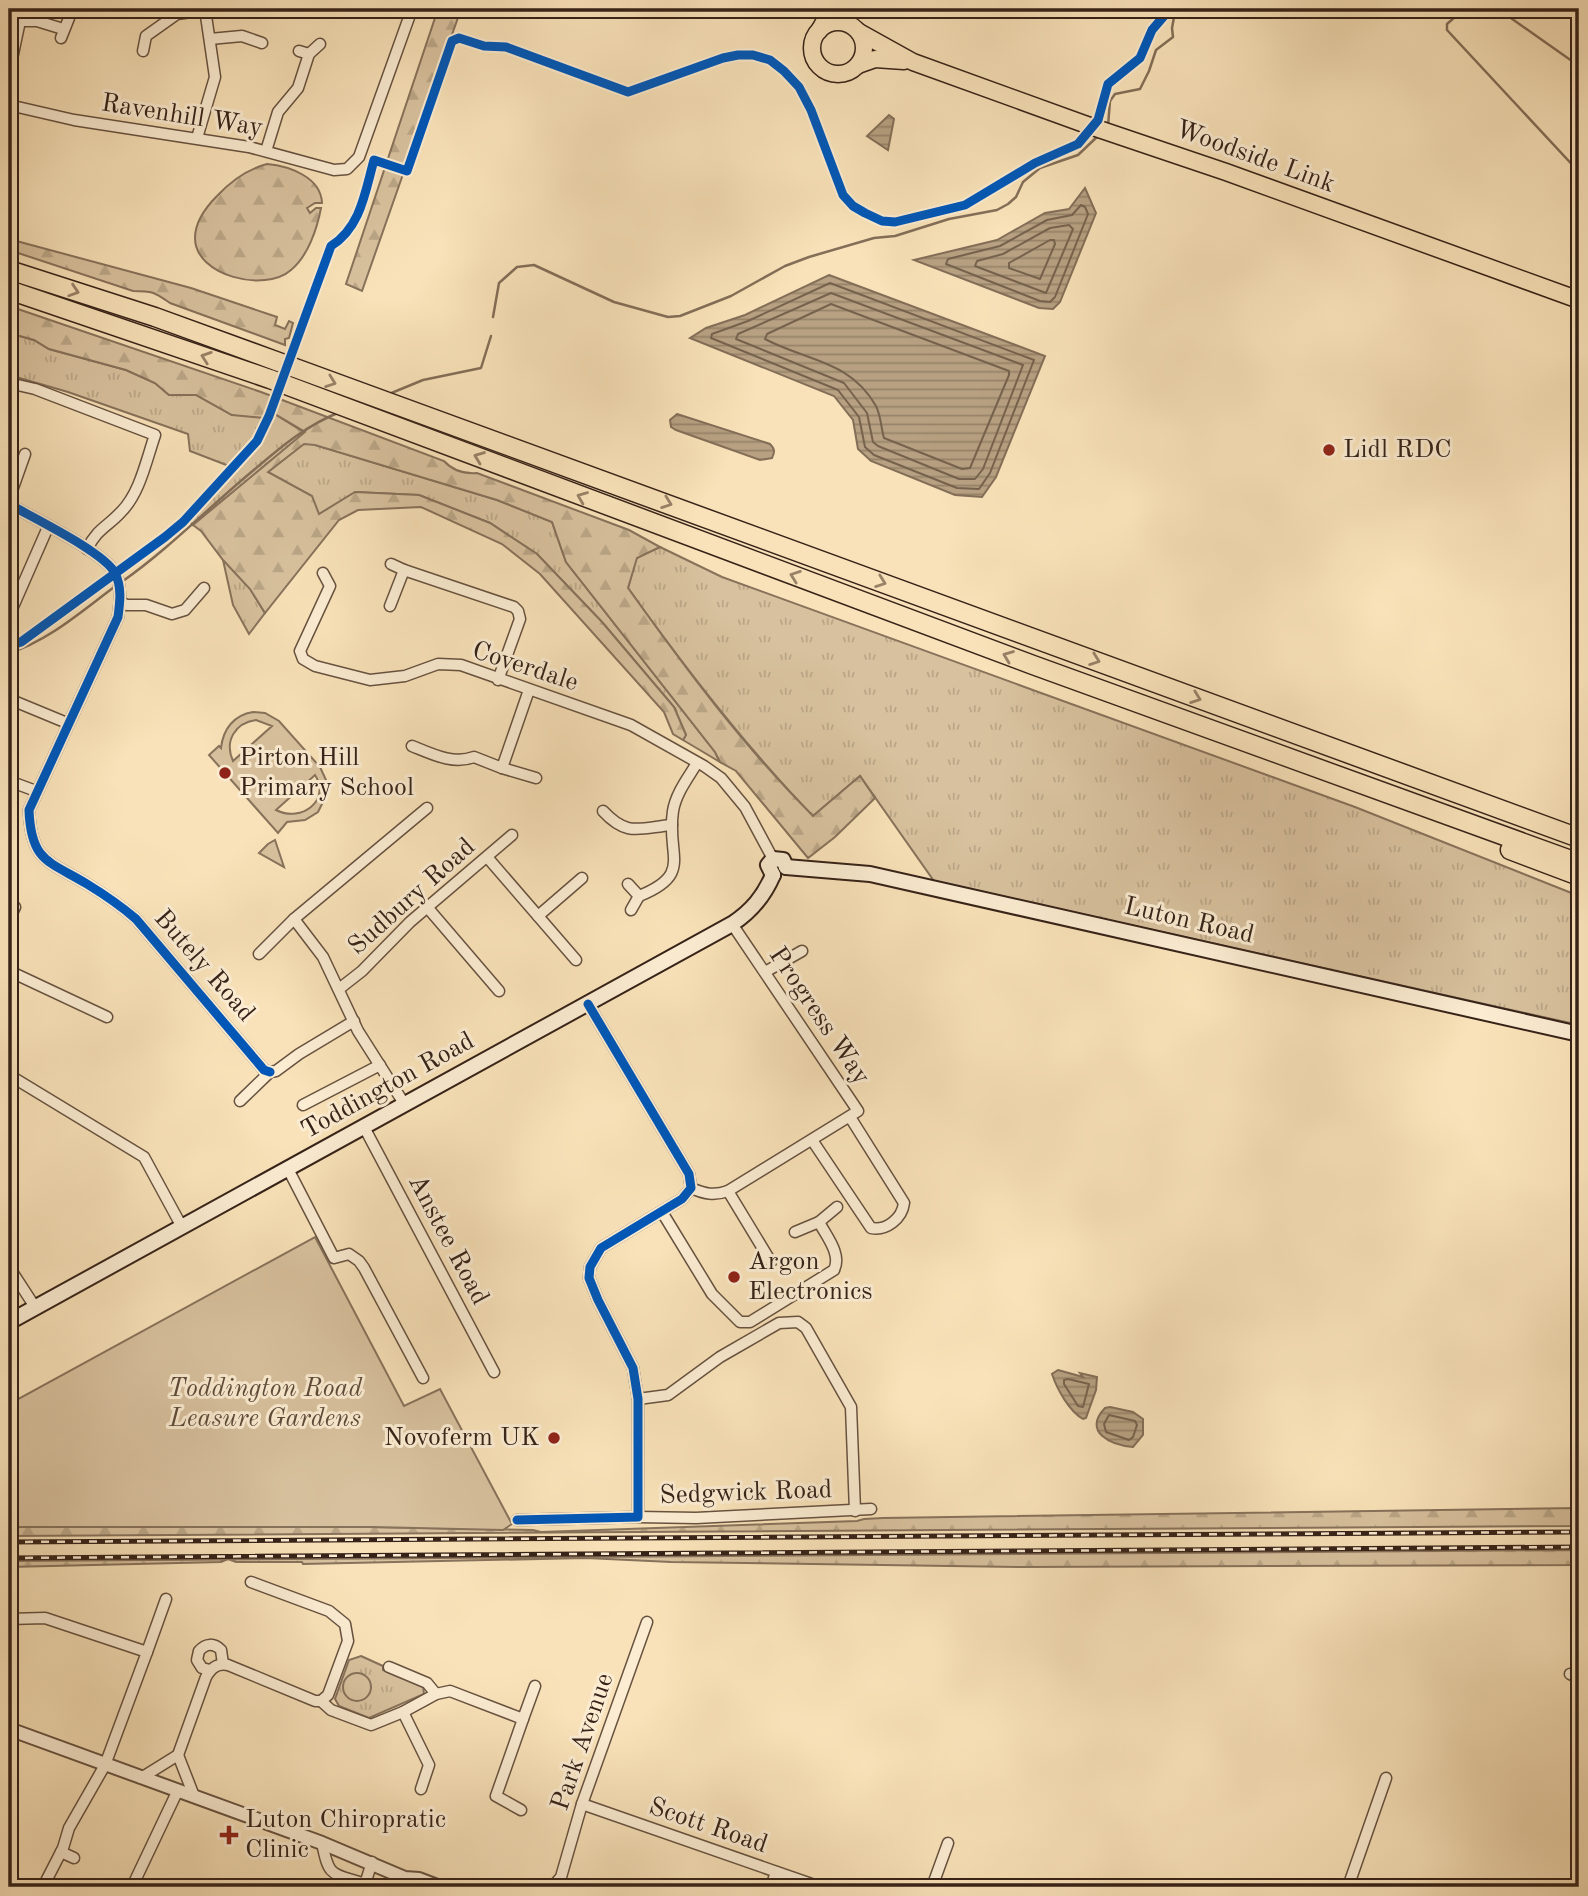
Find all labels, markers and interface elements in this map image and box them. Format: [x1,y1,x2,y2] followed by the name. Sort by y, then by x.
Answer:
[99,90,265,142] street label: Ravenhill Way
[1172,116,1338,198] street label: Woodside Link
[67,283,79,297] one-way arrow
[200,351,212,365] one-way arrow
[325,373,337,387] one-way arrow
[1343,437,1452,463] place label: Lidl RDC
[1321,442,1337,458] marker: Lidl RDC
[473,451,485,465] one-way arrow
[577,491,589,505] one-way arrow
[661,495,673,509] one-way arrow
[790,570,802,584] one-way arrow
[874,574,886,588] one-way arrow
[469,638,581,696] street label: Coverdale
[1003,650,1015,664] one-way arrow
[1088,652,1100,666] one-way arrow
[1190,689,1202,703] one-way arrow
[239,745,414,801] place label: Pirton Hill Primary School
[217,765,233,781] marker: Pirton Hill Primary School
[344,834,480,960] street label: Sudbury Road
[1121,893,1257,949] street label: Luton Road
[149,905,259,1027] street label: Butely Road
[764,943,875,1090] street label: Progress Way
[297,1028,479,1144] street label: Toddington Road
[403,1171,493,1309] street label: Anstee Road
[748,1249,873,1305] place label: Argon Electronics
[726,1269,742,1285] marker: Argon Electronics
[168,1376,362,1432] park label: Toddington Road Leasure Gardens
[384,1425,540,1451] place label: Novoferm UK
[546,1430,562,1446] marker: Novoferm UK
[659,1477,833,1509] street label: Sedgwick Road
[547,1670,619,1814] street label: Park Avenue
[645,1794,771,1858] street label: Scott Road
[245,1807,446,1863] place label: Luton Chiropratic Clinic
[219,1825,239,1845] marker: Luton Chiropratic Clinic

